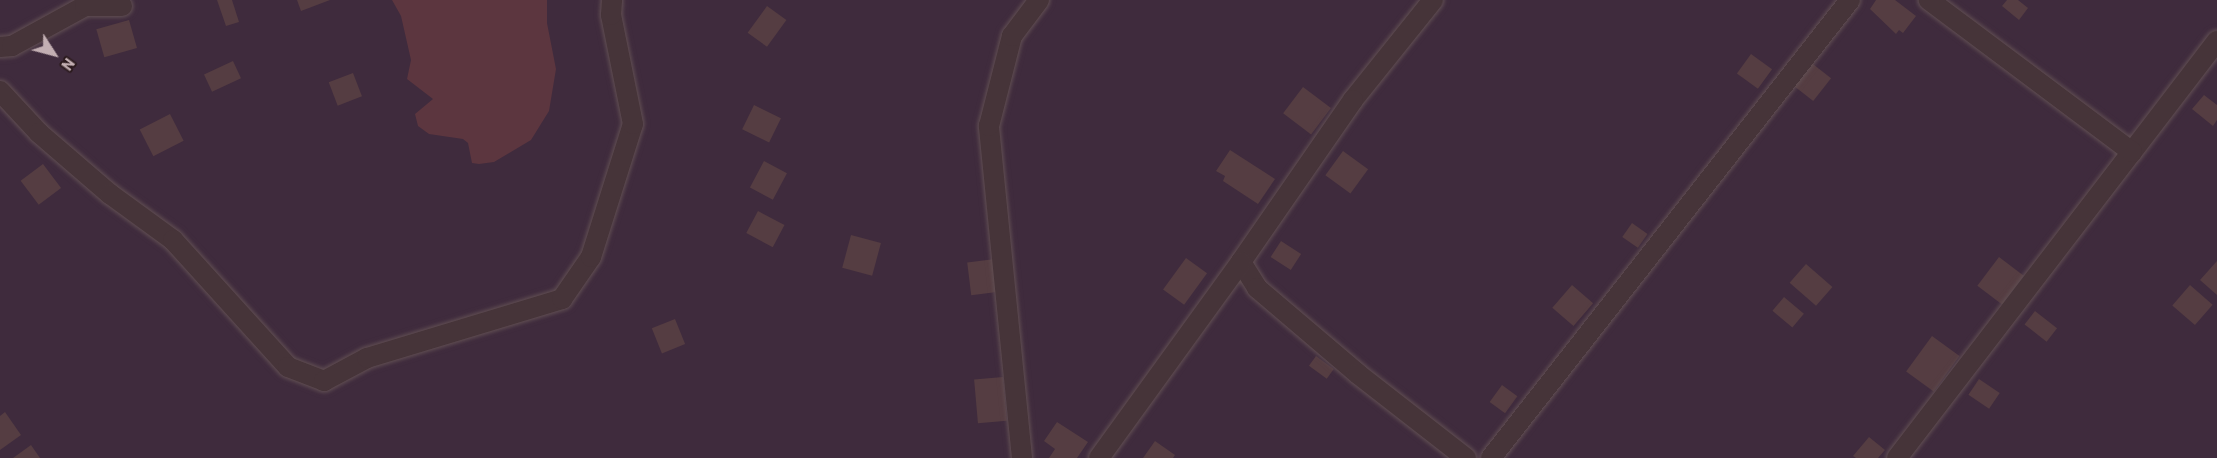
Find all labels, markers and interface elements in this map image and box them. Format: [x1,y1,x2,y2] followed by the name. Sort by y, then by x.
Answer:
[24,24,84,84] north arrow
[58,55,80,75] text: N

